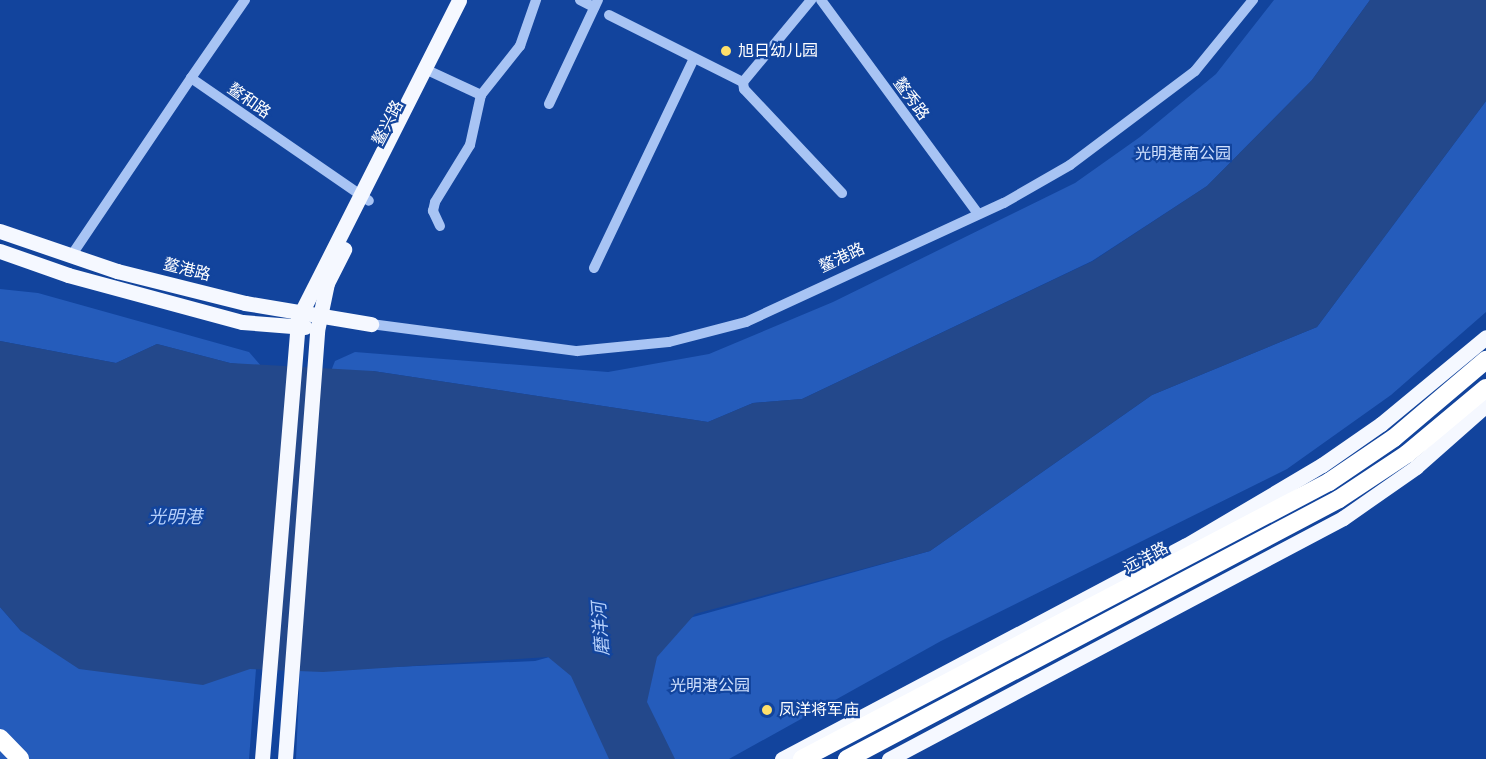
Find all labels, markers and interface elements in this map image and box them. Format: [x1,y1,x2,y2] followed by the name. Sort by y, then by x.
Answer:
[738,41,818,61] place label: 旭日幼儿园
[719,44,733,58] marker: 旭日幼儿园
[889,74,933,124] street label: 鳌秀路
[224,79,274,123] street label: 鳌和路
[369,97,407,149] street label: 鳌兴路
[1135,144,1231,164] park label: 光明港南公园
[816,239,868,277] street label: 鳌港路
[161,255,213,285] street label: 鳌港路
[148,506,202,528] water label: 光明港
[1120,538,1172,578] street label: 远洋路
[588,601,614,657] water label: 磨洋河
[670,676,750,696] park label: 光明港公园
[779,700,859,720] place label: 凤洋将军庙
[760,703,774,717] marker: 凤洋将军庙

